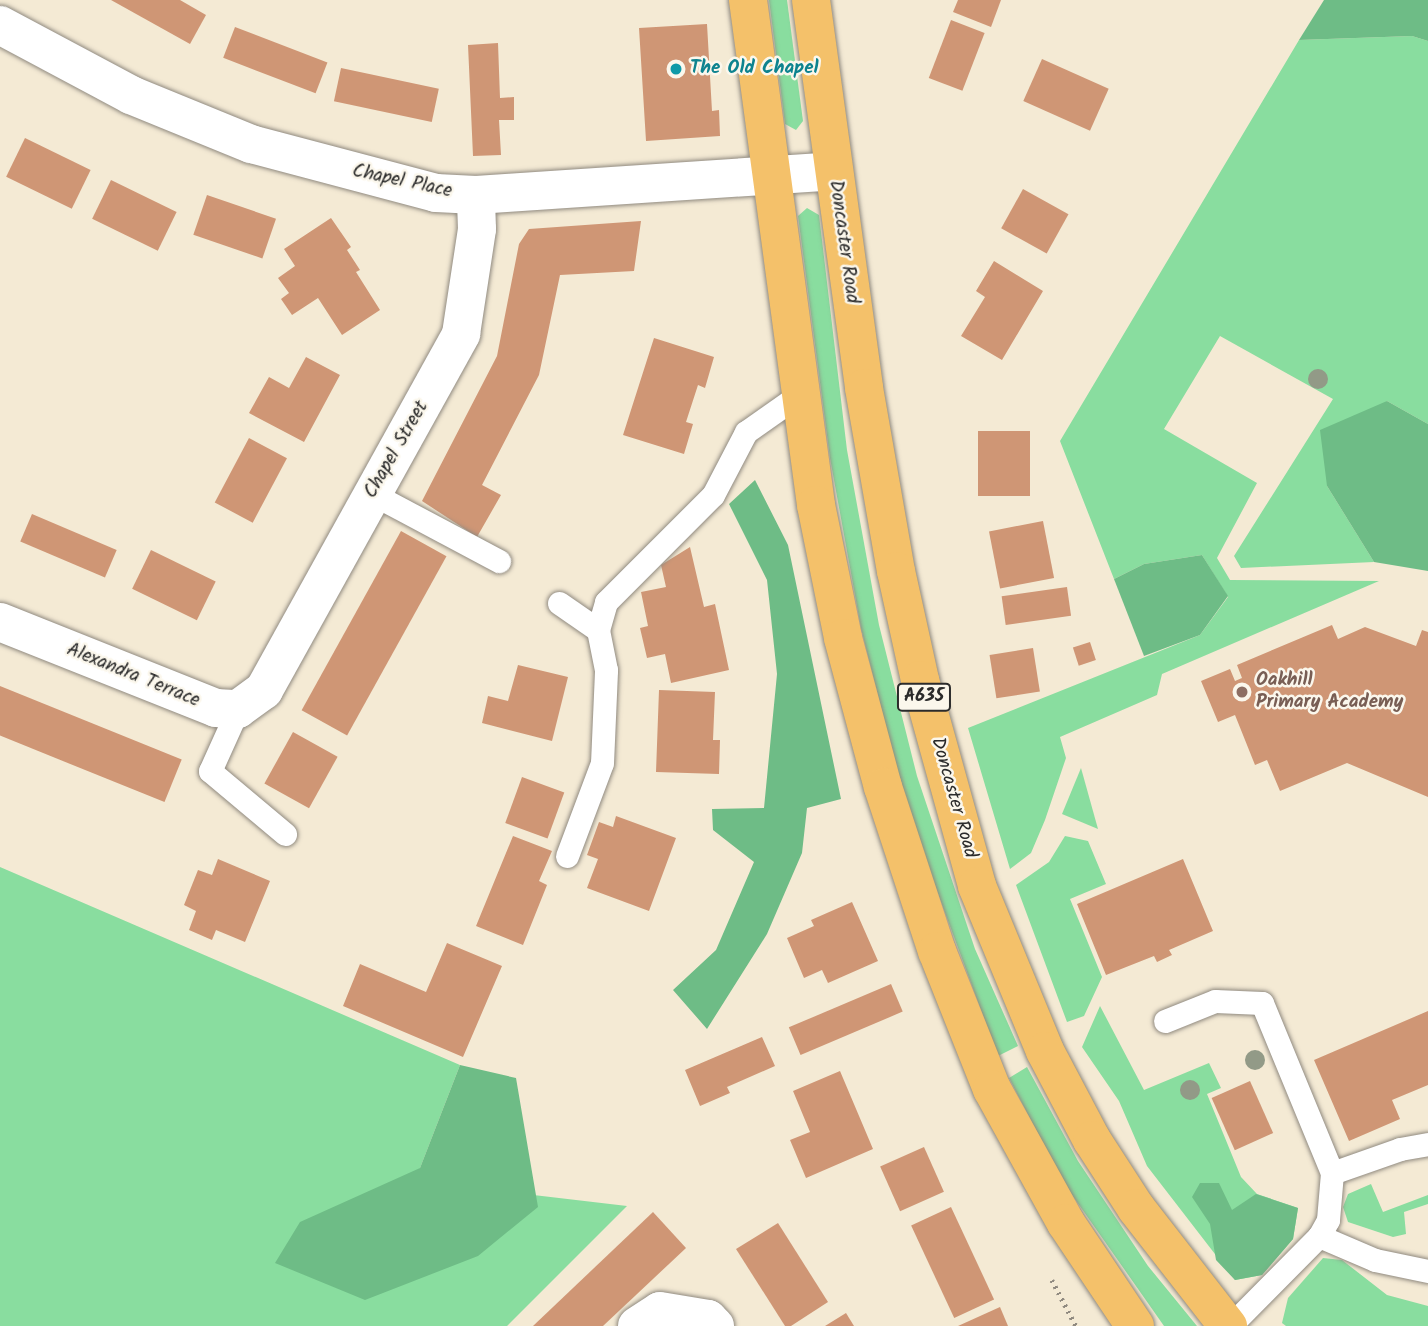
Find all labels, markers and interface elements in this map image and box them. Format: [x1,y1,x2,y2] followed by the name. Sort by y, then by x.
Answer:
[690,58,819,80] place label: The Old Chapel
[668,61,684,77] marker: The Old Chapel
[350,160,454,204] street label: Chapel Place
[823,179,863,305] street label: Doncaster Road
[360,397,434,503] street label: Chapel Street
[63,639,203,713] street label: Alexandra Terrace
[1256,670,1403,714] place label: Oakhill Primary Academy
[896,682,952,712] road number: A635
[1234,684,1250,700] marker: Oakhill Primary Academy
[925,735,981,861] street label: Doncaster Road

